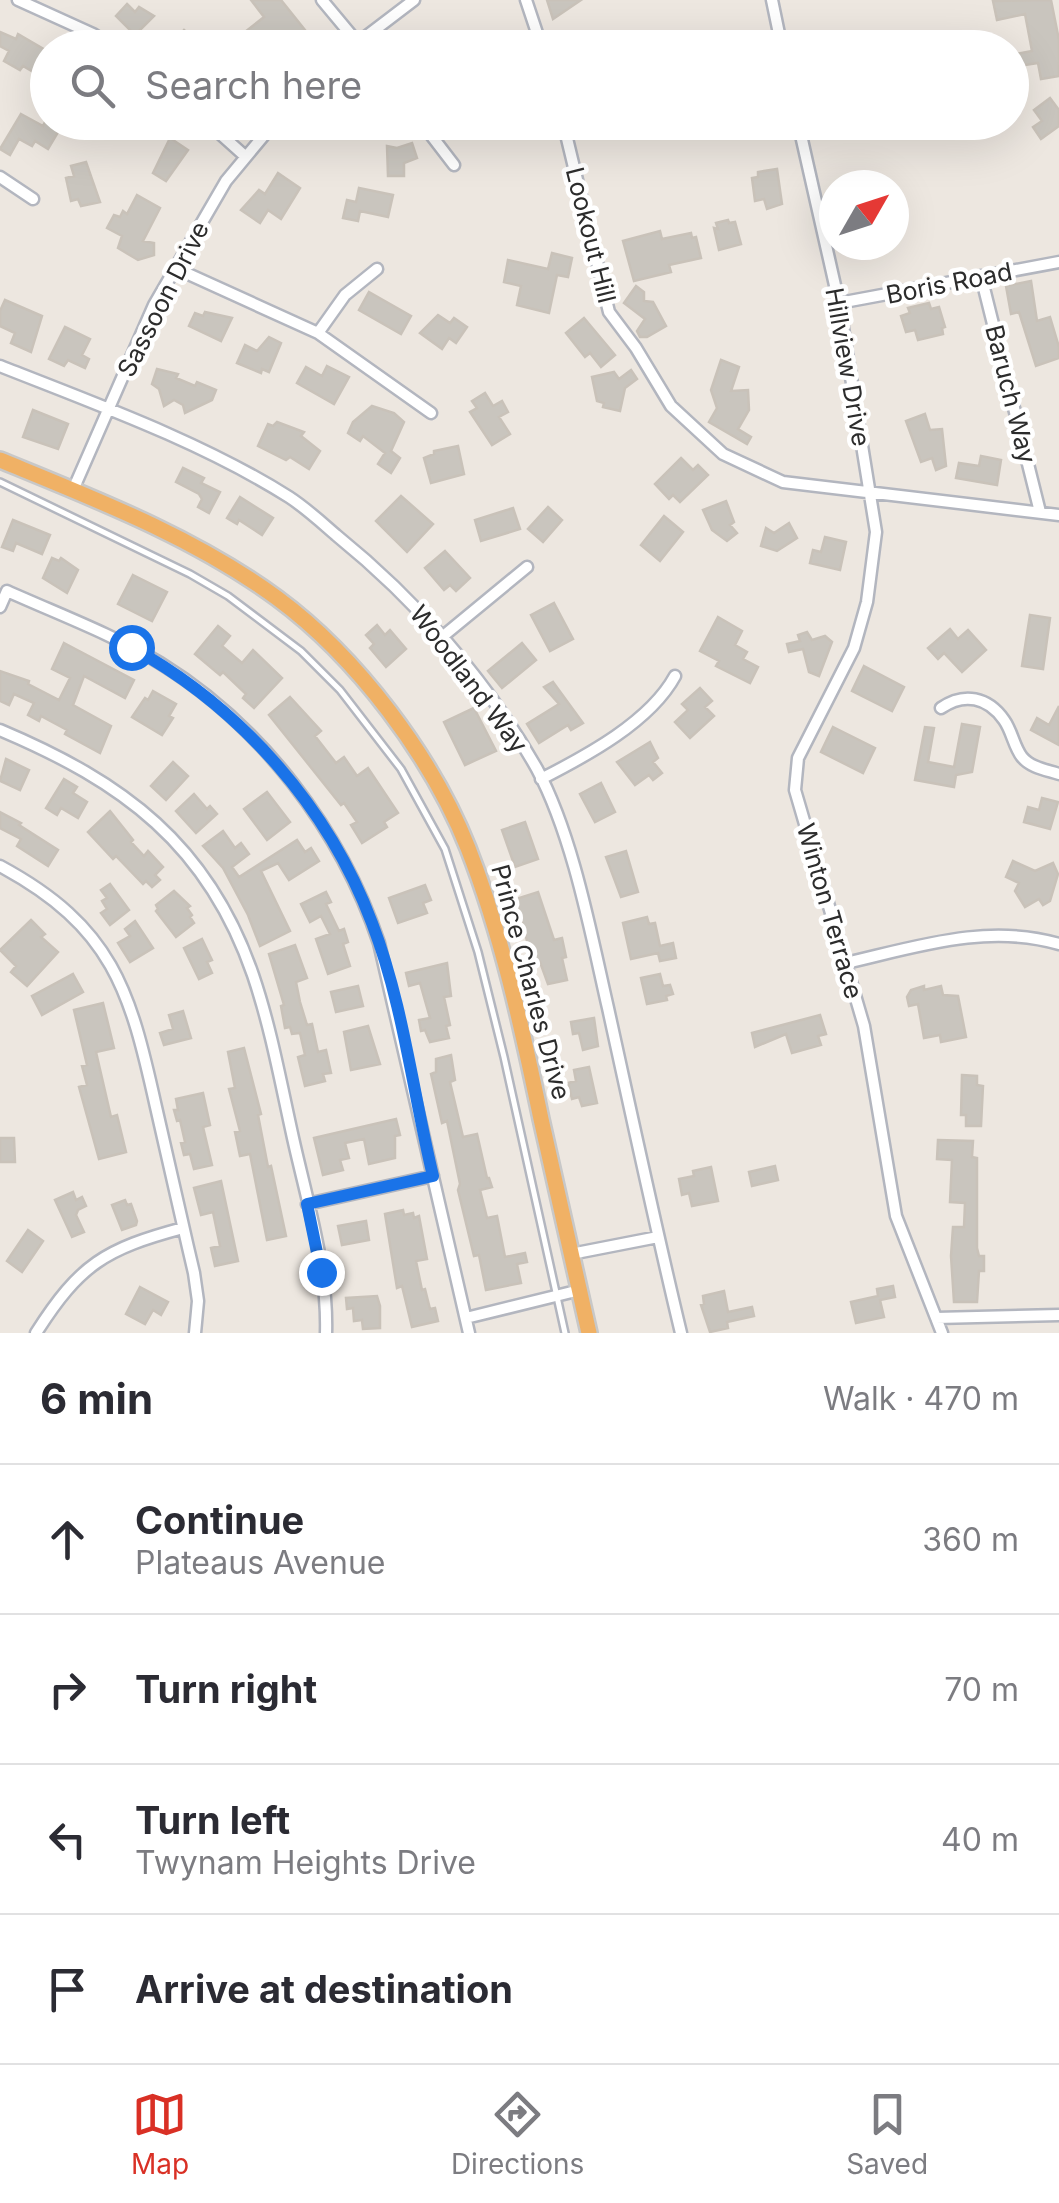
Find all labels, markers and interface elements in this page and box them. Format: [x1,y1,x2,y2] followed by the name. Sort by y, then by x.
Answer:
[30,30,1029,140] search box
[65,58,120,113] icon: search
[145,62,362,108] text: Search here
[560,164,622,306] street label: Lookout Hill
[819,170,909,260] north arrow
[111,216,215,382] street label: Sassoon Drive
[883,256,1015,310] street label: Boris Road
[819,285,877,449] street label: Hillview Drive
[979,322,1043,466] street label: Baruch Way
[404,599,534,759] street label: Woodland Way
[109,625,155,671] route start
[791,820,869,1002] street label: Winton Terrace
[485,861,577,1103] street label: Prince Charles Drive
[299,1250,345,1296] route end
[40,1373,153,1424] text: 6 min
[823,1379,1019,1418] text: Walk · 470 m
[135,1497,304,1543] text: Continue
[40,1512,95,1567] icon: ahead
[922,1520,1019,1559] text: 360 m
[135,1543,385,1582] text: Plateaus Avenue
[40,1662,95,1717] icon: right
[135,1666,317,1712] text: Turn right
[944,1670,1019,1709] text: 70 m
[135,1797,290,1843] text: Turn left
[40,1812,95,1867] icon: left
[941,1820,1019,1859] text: 40 m
[135,1843,476,1882] text: Twynam Heights Drive
[40,1962,95,2017] icon: arrive
[135,1966,513,2012] text: Arrive at destination
[131,2087,189,2181] tab: Map
[451,2087,584,2181] tab: Directions
[846,2087,928,2181] tab: Saved

